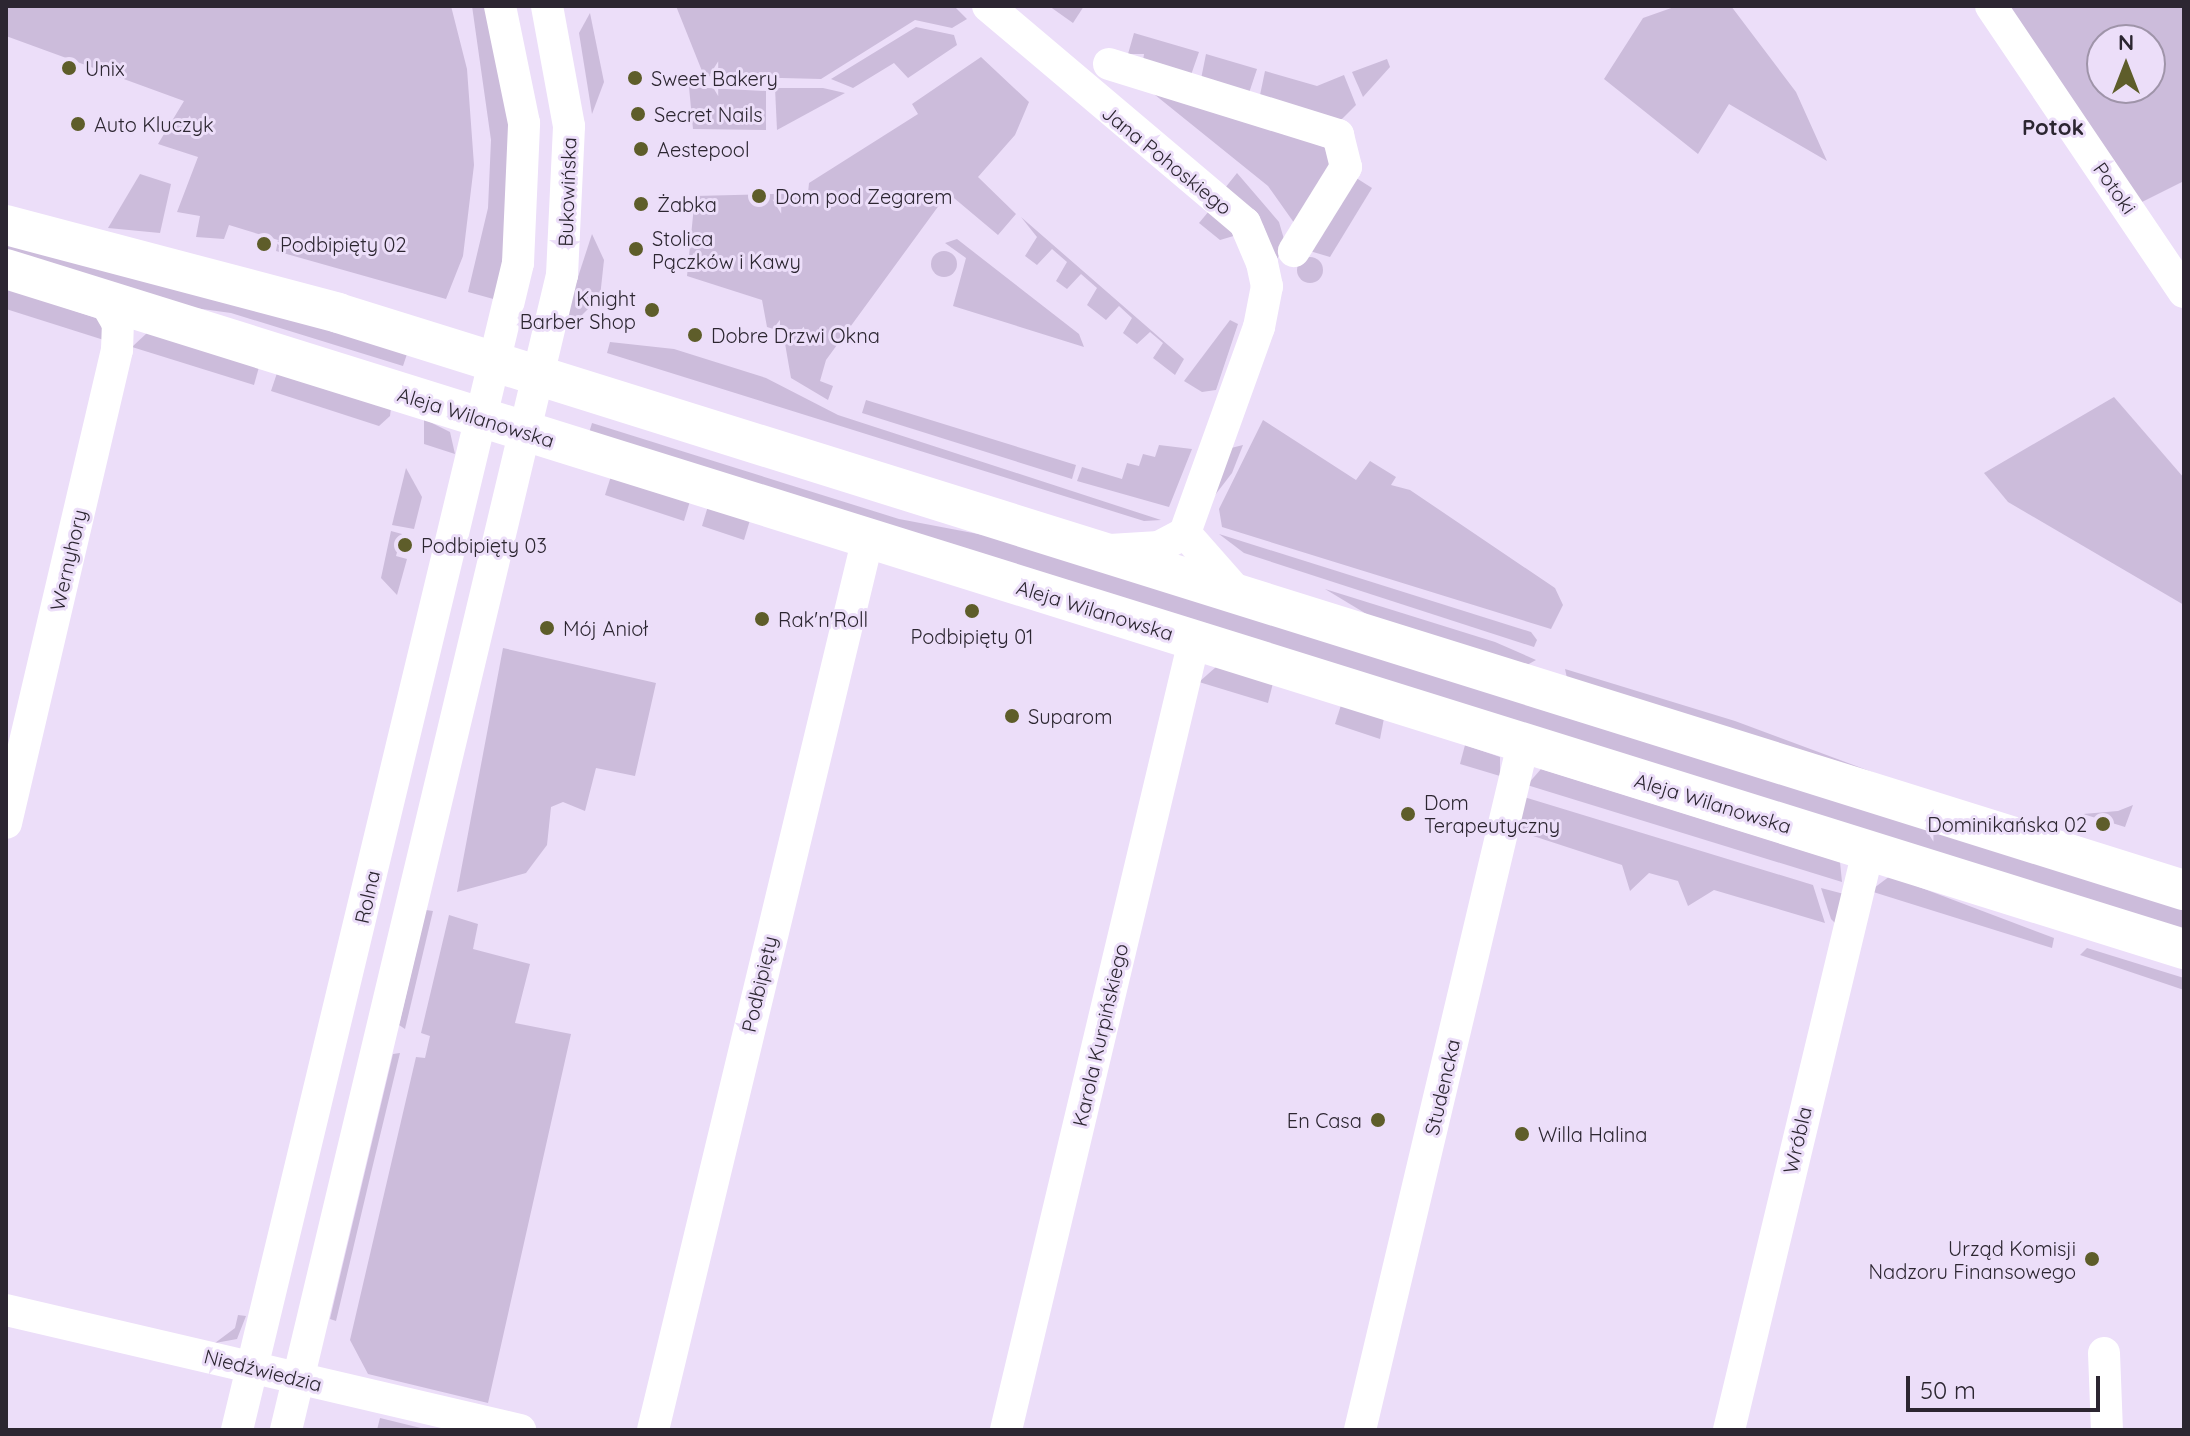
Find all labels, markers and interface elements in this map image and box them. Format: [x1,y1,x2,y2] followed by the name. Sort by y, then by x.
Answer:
[2086,24,2166,104] north arrow
[2118,28,2134,56] text: N
[85,56,125,80] place label: Unix
[60,59,78,77] marker: Unix
[651,66,778,90] place label: Sweet Bakery
[626,69,644,87] marker: Sweet Bakery
[1097,100,1237,220] street label: Jana Pohoskiego
[654,102,763,126] place label: Secret Nails
[629,105,647,123] marker: Secret Nails
[94,112,214,136] place label: Auto Kluczyk
[69,115,87,133] marker: Auto Kluczyk
[2022,115,2084,141] district label: Potok
[553,137,581,247] street label: Bukowińska
[657,137,749,161] place label: Aestepool
[632,140,650,158] marker: Aestepool
[2089,158,2141,218] street label: Potoki
[775,184,952,208] place label: Dom pod Zegarem
[750,187,768,205] marker: Dom pod Zegarem
[657,192,717,216] place label: Żabka
[632,195,650,213] marker: Żabka
[652,226,801,273] place label: Stolica Pączków i Kawy
[280,232,407,256] place label: Podbipięty 02
[255,235,273,253] marker: Podbipięty 02
[627,240,645,258] marker: Stolica Pączków i Kawy
[520,286,636,333] place label: Knight Barber Shop
[643,301,661,319] marker: Knight Barber Shop
[711,323,880,347] place label: Dobre Drzwi Okna
[686,326,704,344] marker: Dobre Drzwi Okna
[395,382,557,452] street label: Aleja Wilanowska
[45,507,91,613] street label: Wernyhory
[421,533,547,557] place label: Podbipięty 03
[396,536,414,554] marker: Podbipięty 03
[1014,575,1176,645] street label: Aleja Wilanowska
[963,602,981,620] marker: Podbipięty 01
[778,607,868,631] place label: Rak'n'Roll
[753,610,771,628] marker: Rak'n'Roll
[563,616,648,640] place label: Mój Anioł
[538,619,556,637] marker: Mój Anioł
[911,624,1033,648] place label: Podbipięty 01
[1028,704,1112,728] place label: Suparom
[1003,707,1021,725] marker: Suparom
[1632,768,1794,838] street label: Aleja Wilanowska
[1424,790,1560,837] place label: Dom Terapeutyczny
[1399,805,1417,823] marker: Dom Terapeutyczny
[1927,812,2087,836] place label: Dominikańska 02
[2094,815,2112,833] marker: Dominikańska 02
[349,868,385,926] street label: Rolna
[736,933,782,1035] street label: Podbipięty
[1067,941,1133,1129] street label: Karola Kurpińskiego
[1419,1037,1465,1137] street label: Studencka
[1778,1104,1816,1176] street label: Wróbla
[1287,1108,1362,1132] place label: En Casa
[1369,1111,1387,1129] marker: En Casa
[1538,1122,1647,1146] place label: Willa Halina
[1513,1125,1531,1143] marker: Willa Halina
[1869,1236,2076,1283] place label: Urząd Komisji Nadzoru Finansowego
[2083,1250,2101,1268] marker: Urząd Komisji Nadzoru Finansowego
[202,1344,324,1396] street label: Niedźwiedzia
[1910,1360,2104,1410] scale bar
[1920,1375,1976,1405] text: 50 m

